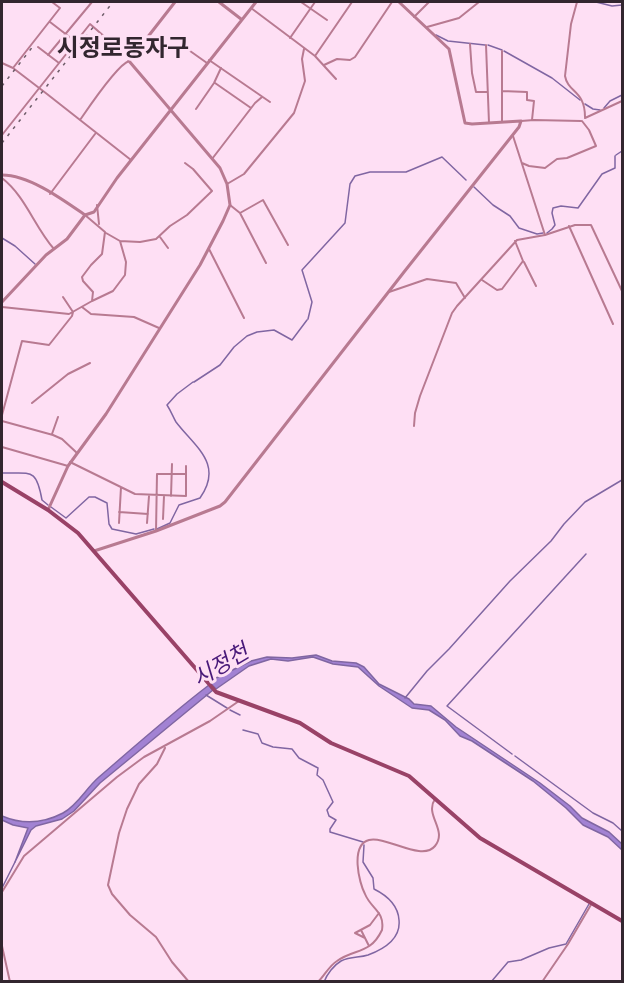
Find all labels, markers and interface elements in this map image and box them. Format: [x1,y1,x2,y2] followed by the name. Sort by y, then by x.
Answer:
[57,35,189,63] district label: 시정로동자구
[188,639,254,693] water label: 시정천

